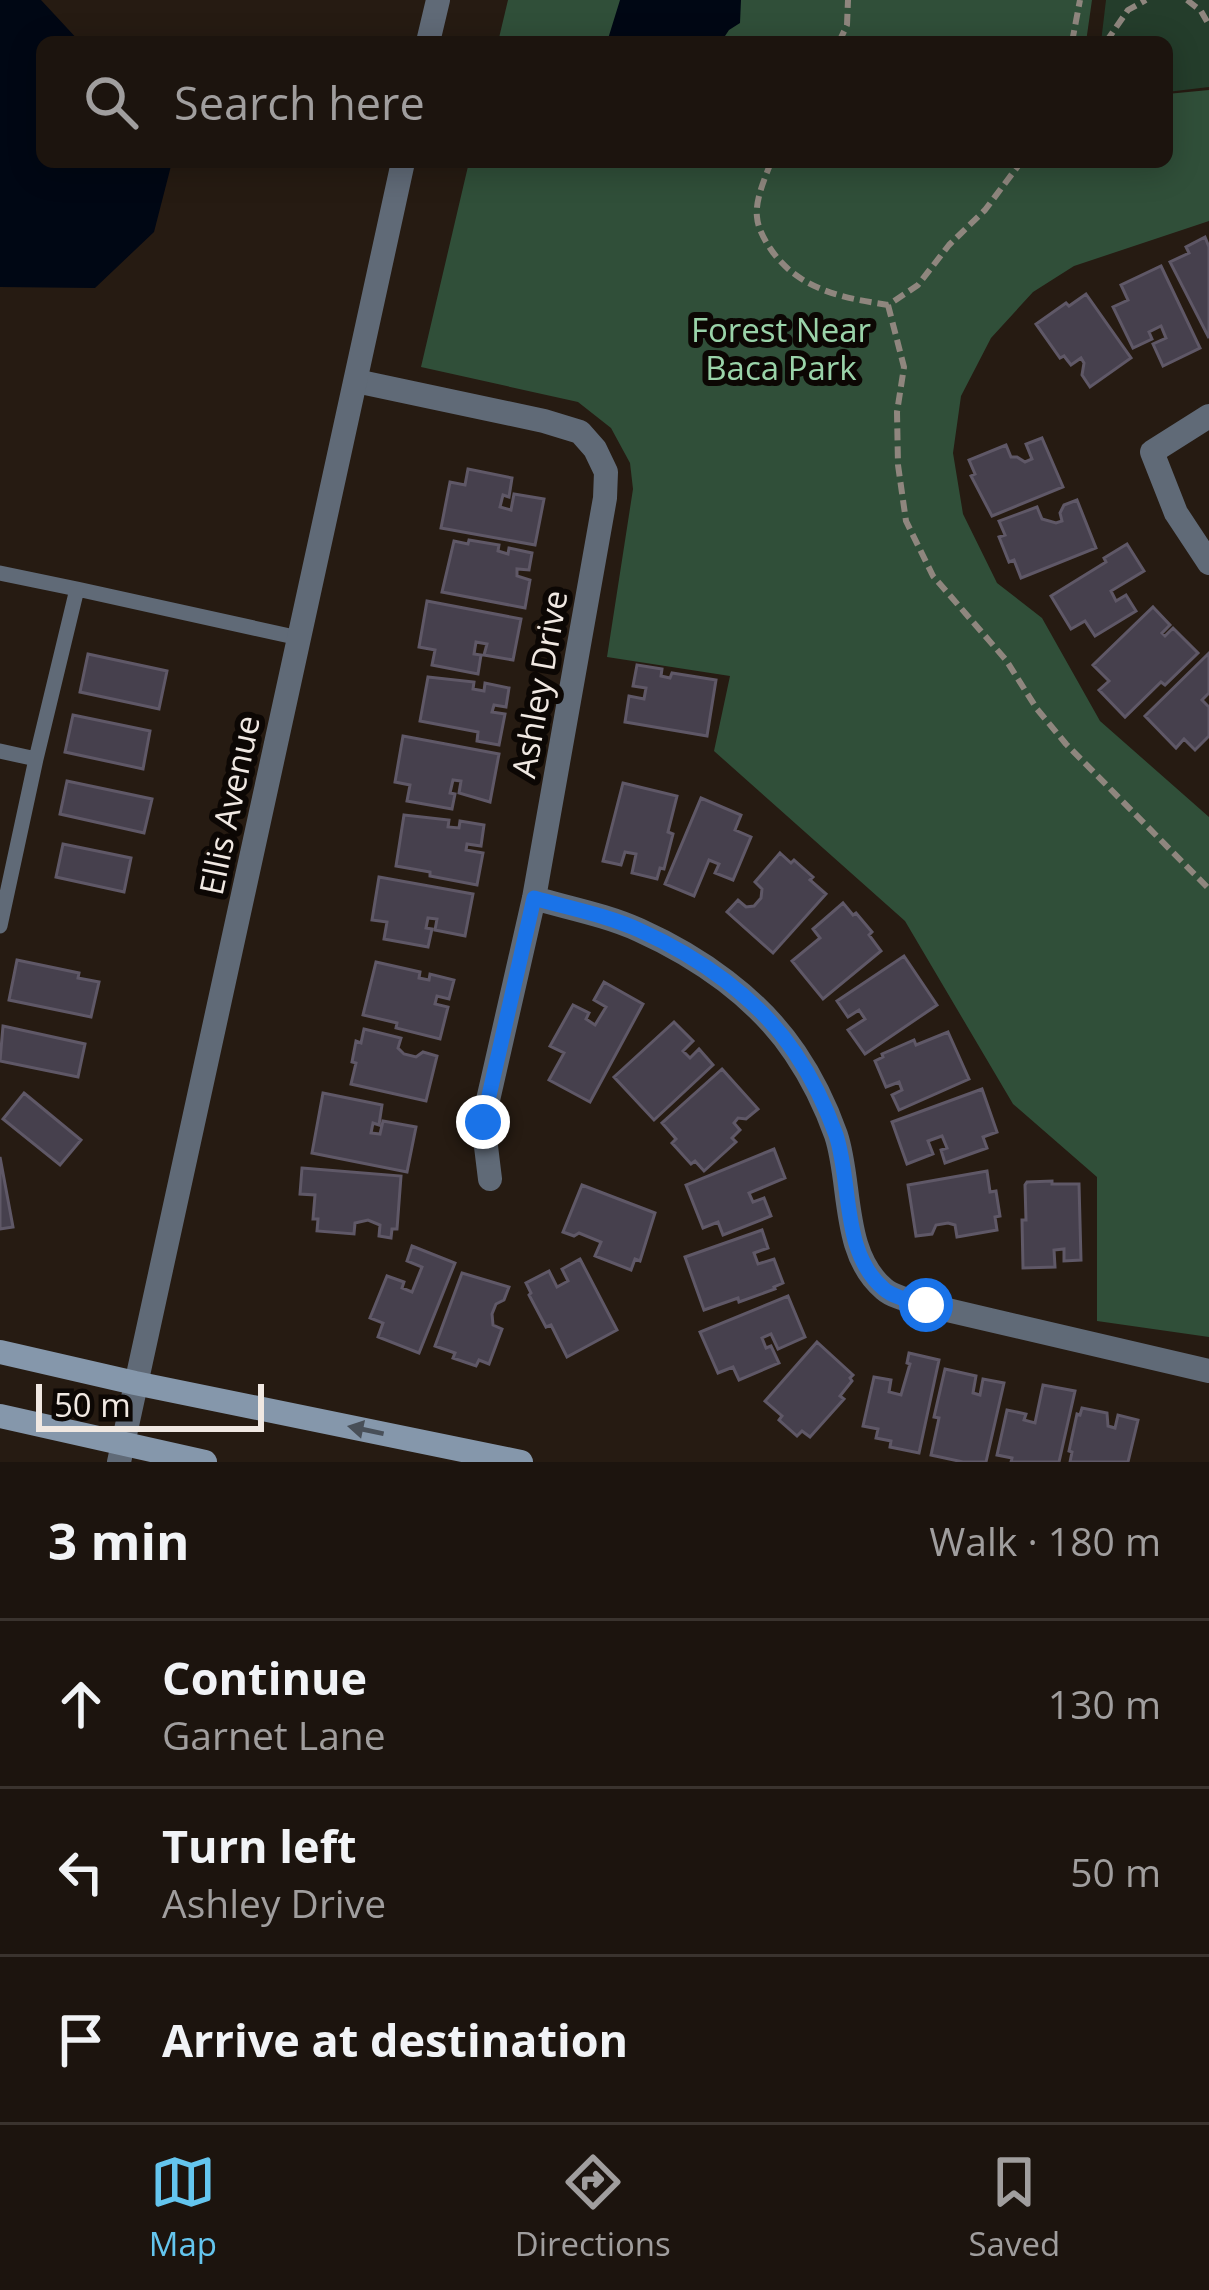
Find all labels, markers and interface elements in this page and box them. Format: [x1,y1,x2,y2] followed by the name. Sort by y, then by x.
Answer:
[36,36,1173,168] search box
[78,69,144,135] icon: search
[174,72,425,133] text: Search here
[691,307,871,390] park label: Forest Near Baca Park
[500,587,578,781] street label: Ashley Drive
[188,711,270,899] street label: Ellis Avenue
[456,1095,510,1149] route end
[899,1278,953,1332] route start
[36,1378,264,1431] scale bar
[54,1382,131,1427] text: 50 m
[346,1420,384,1439] one-way arrow
[48,1505,190,1575] text: 3 min
[929,1514,1161,1567] text: Walk · 180 m
[162,1647,367,1708] text: Continue
[48,1671,114,1737] icon: ahead
[1048,1677,1161,1730] text: 130 m
[162,1708,386,1761] text: Garnet Lane
[162,1815,357,1876] text: Turn left
[48,1839,114,1905] icon: left
[1070,1845,1161,1898] text: 50 m
[162,1876,386,1929] text: Ashley Drive
[48,2007,114,2073] icon: arrive
[162,2009,628,2070] text: Arrive at destination
[149,2149,217,2266] tab: Map
[515,2149,671,2266] tab: Directions
[968,2149,1060,2266] tab: Saved

